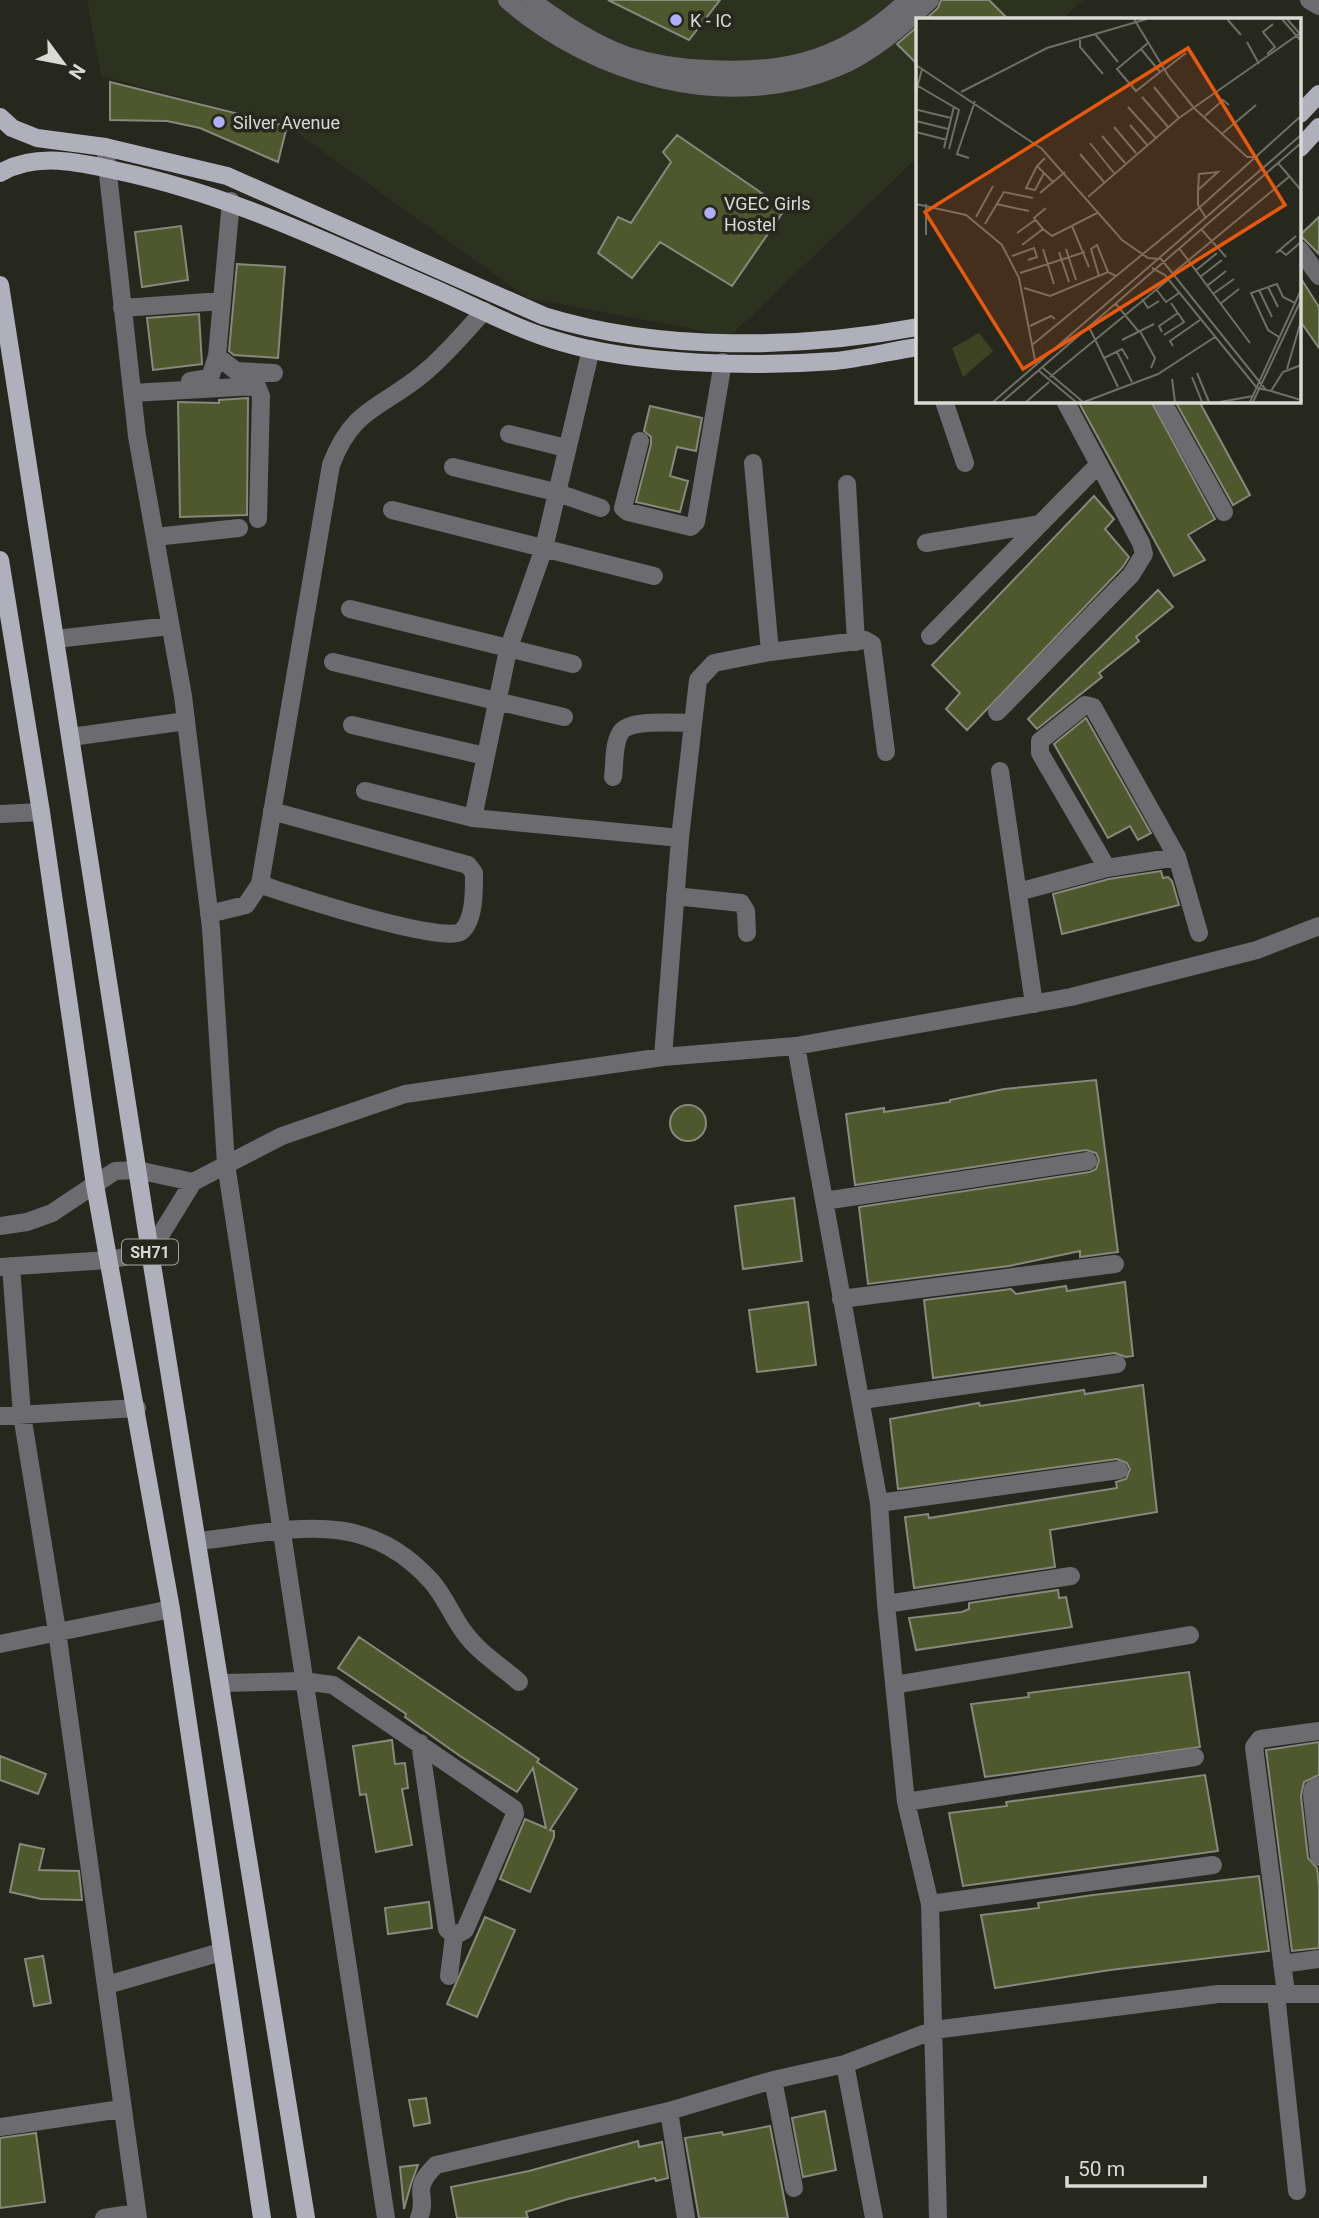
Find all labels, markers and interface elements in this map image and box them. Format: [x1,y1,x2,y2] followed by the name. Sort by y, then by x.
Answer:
[690,10,732,31] place label: K - IC
[668,12,684,28] marker: K - IC
[916,18,1302,402] inset map
[28,28,98,98] north arrow
[64,60,90,84] text: N
[233,112,340,133] place label: Silver Avenue
[211,114,227,130] marker: Silver Avenue
[724,193,810,235] place label: VGEC Girls Hostel
[702,205,718,221] marker: VGEC Girls Hostel
[122,1240,178,1264] road number: SH71
[1067,2144,1205,2188] scale bar
[1078,2157,1125,2181] text: 50 m

